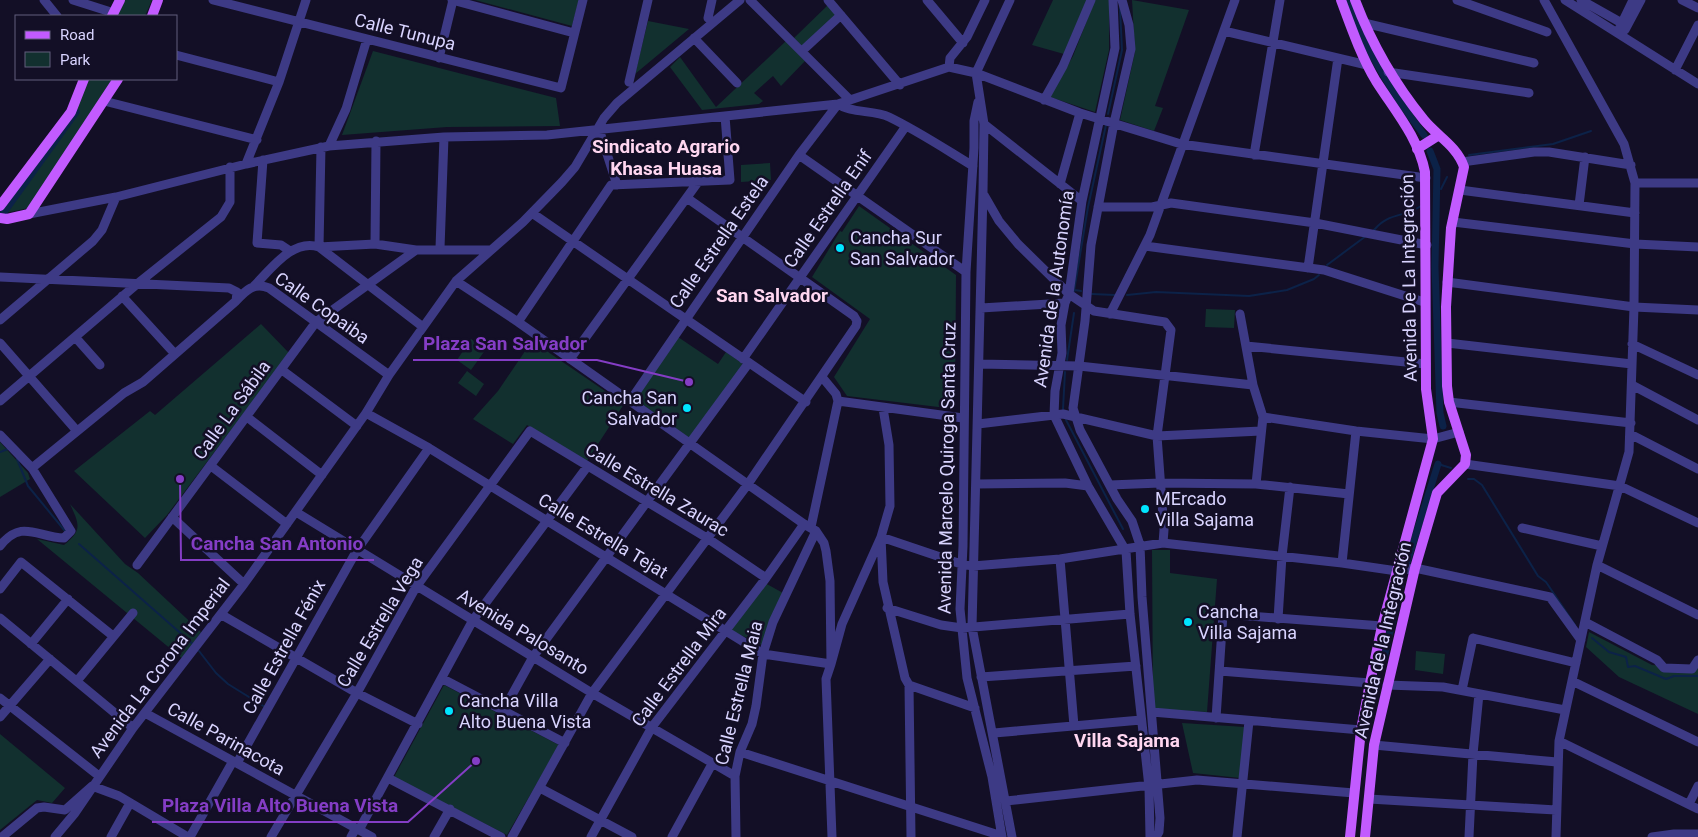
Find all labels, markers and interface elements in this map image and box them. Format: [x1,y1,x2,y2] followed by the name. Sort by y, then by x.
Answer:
[352,9,458,54] street label: Calle Tunupa
[15,15,178,80] legend
[60,26,94,44] text: Road
[60,51,91,69] text: Park
[592,135,740,180] district label: Sindicato Agrario Khasa Huasa
[779,145,876,272] street label: Calle Estrella Enif
[665,171,772,312] street label: Calle Estrella Estela
[1396,174,1421,382] street label: Avenida De La Integración
[1029,189,1078,389] street label: Avenida de la Autonomía
[850,227,955,269] place label: Cancha Sur San Salvador
[834,242,846,254] marker: Cancha Sur San Salvador
[271,267,374,348] street label: Calle Copaiba
[716,284,828,307] district label: San Salvador
[933,322,960,614] street label: Avenida Marcelo Quiroga Santa Cruz
[413,326,597,360] callout: Plaza San Salvador
[423,332,587,355] text: Plaza San Salvador
[189,356,275,463] street label: Calle La Sábila
[582,387,677,429] place label: Cancha San Salvador
[681,402,693,414] marker: Cancha San Salvador
[582,438,733,541] street label: Calle Estrella Zaurac
[1155,488,1254,530] place label: MErcado Villa Sajama
[535,489,672,583] street label: Calle Estrella Tejat
[1139,503,1151,515] marker: MErcado Villa Sajama
[181,526,374,560] callout: Cancha San Antonio
[191,532,363,555] text: Cancha San Antonio
[1350,540,1415,740] street label: Avenida de la Integración
[332,553,427,691] street label: Calle Estrella Vega
[85,574,234,762] street label: Avenida La Corona Imperial
[238,576,329,718] street label: Calle Estrella Fénix
[454,584,592,679] street label: Avenida Palosanto
[1198,601,1297,643] place label: Cancha Villa Sajama
[627,603,730,730] street label: Calle Estrella Mira
[1182,616,1194,628] marker: Cancha Villa Sajama
[710,619,767,767] street label: Calle Estrella Maia
[459,690,591,732] place label: Cancha Villa Alto Buena Vista
[164,698,289,779] street label: Calle Parinacota
[443,705,455,717] marker: Cancha Villa Alto Buena Vista
[1074,729,1180,752] district label: Villa Sajama
[152,788,408,822] callout: Plaza Villa Alto Buena Vista
[162,794,398,817] text: Plaza Villa Alto Buena Vista

